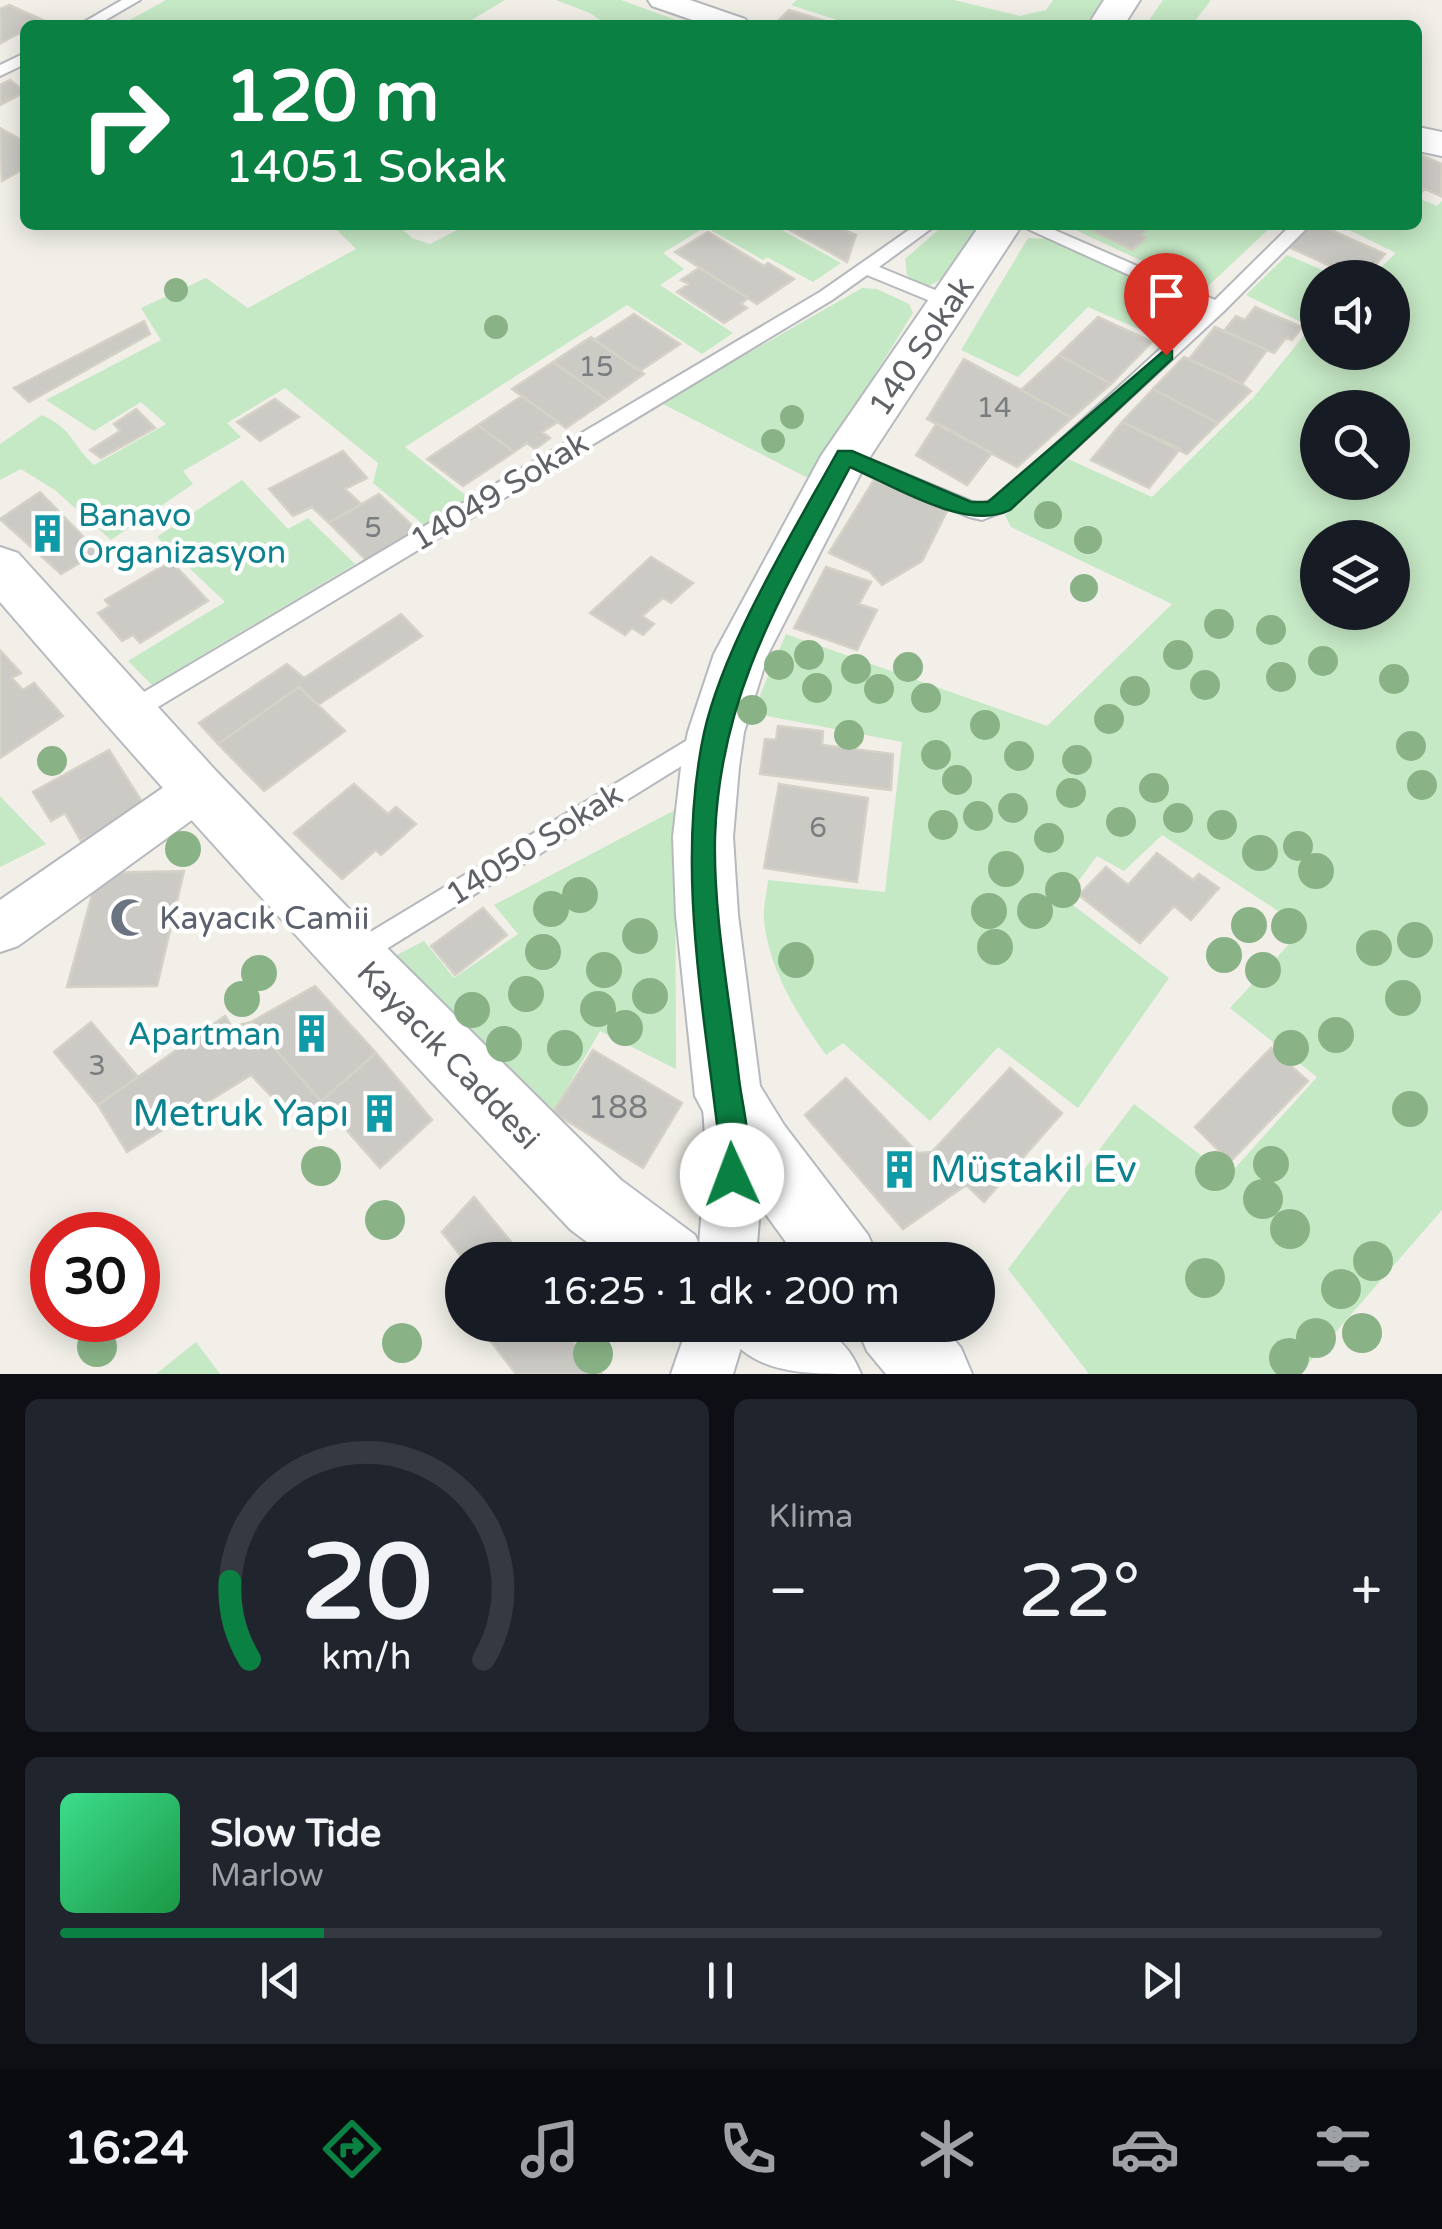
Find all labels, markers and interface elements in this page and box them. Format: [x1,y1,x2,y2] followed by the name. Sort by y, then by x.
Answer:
[225,56,439,140] text: 120 m
[60,60,190,190] icon: right
[225,141,507,195] text: 14051 Sokak
[1124,253,1209,356] pin
[1300,260,1410,630] map controls
[1300,260,1410,370] button: sound
[1139,268,1194,323] icon: arrive
[861,269,982,424] street label: 140 Sokak
[578,350,614,384] house number: 15
[1300,390,1410,500] button: search
[976,391,1012,425] house number: 14
[404,424,595,560] street label: 14049 Sokak
[78,497,286,572] place label: Banavo Organizasyon
[364,511,382,545] house number: 5
[27,512,69,554] building icon: Banavo Organizasyon
[1300,520,1410,630] button: layers
[439,776,630,914] street label: 14050 Sokak
[809,811,827,845] house number: 6
[108,897,150,939] mosque icon: Kayacık Camii
[159,900,369,938] place label: Kayacık Camii
[349,954,548,1158] street label: Kayacık Caddesi
[290,1013,332,1055] building icon: Apartman
[128,1016,281,1054] place label: Apartman
[88,1049,106,1083] house number: 3
[588,1089,648,1127] house number: 188
[133,1091,349,1137] place label: Metruk Yapı
[358,1092,400,1134] building icon: Metruk Yapı
[680,1123,784,1227] position arrow
[930,1147,1137,1193] place label: Müstakil Ev
[879,1148,921,1190] building icon: Müstakil Ev
[30,1212,160,1342] speed limit sign: 30
[540,1269,900,1315] text: 16:25 · 1 dk · 200 m
[769,1498,853,1536] text: Klima
[301,1522,432,1647] text: 20
[1018,1547,1141,1637] text: 22°
[769,1559,808,1625] text: −
[1351,1559,1382,1625] text: +
[322,1636,412,1679] text: km/h
[210,1811,381,1857] text: Slow Tide
[210,1857,324,1895] text: Marlow
[253,1953,308,2008] icon: previous
[693,1953,748,2008] icon: pause
[1134,1953,1189,2008] icon: next
[317,2114,387,2184] icon: directions
[515,2114,585,2184] icon: music
[713,2114,783,2184] icon: phone
[912,2114,982,2184] icon: climate
[1110,2114,1180,2184] icon: car
[1308,2114,1378,2184] icon: filters
[64,2122,189,2176] text: 16:24

